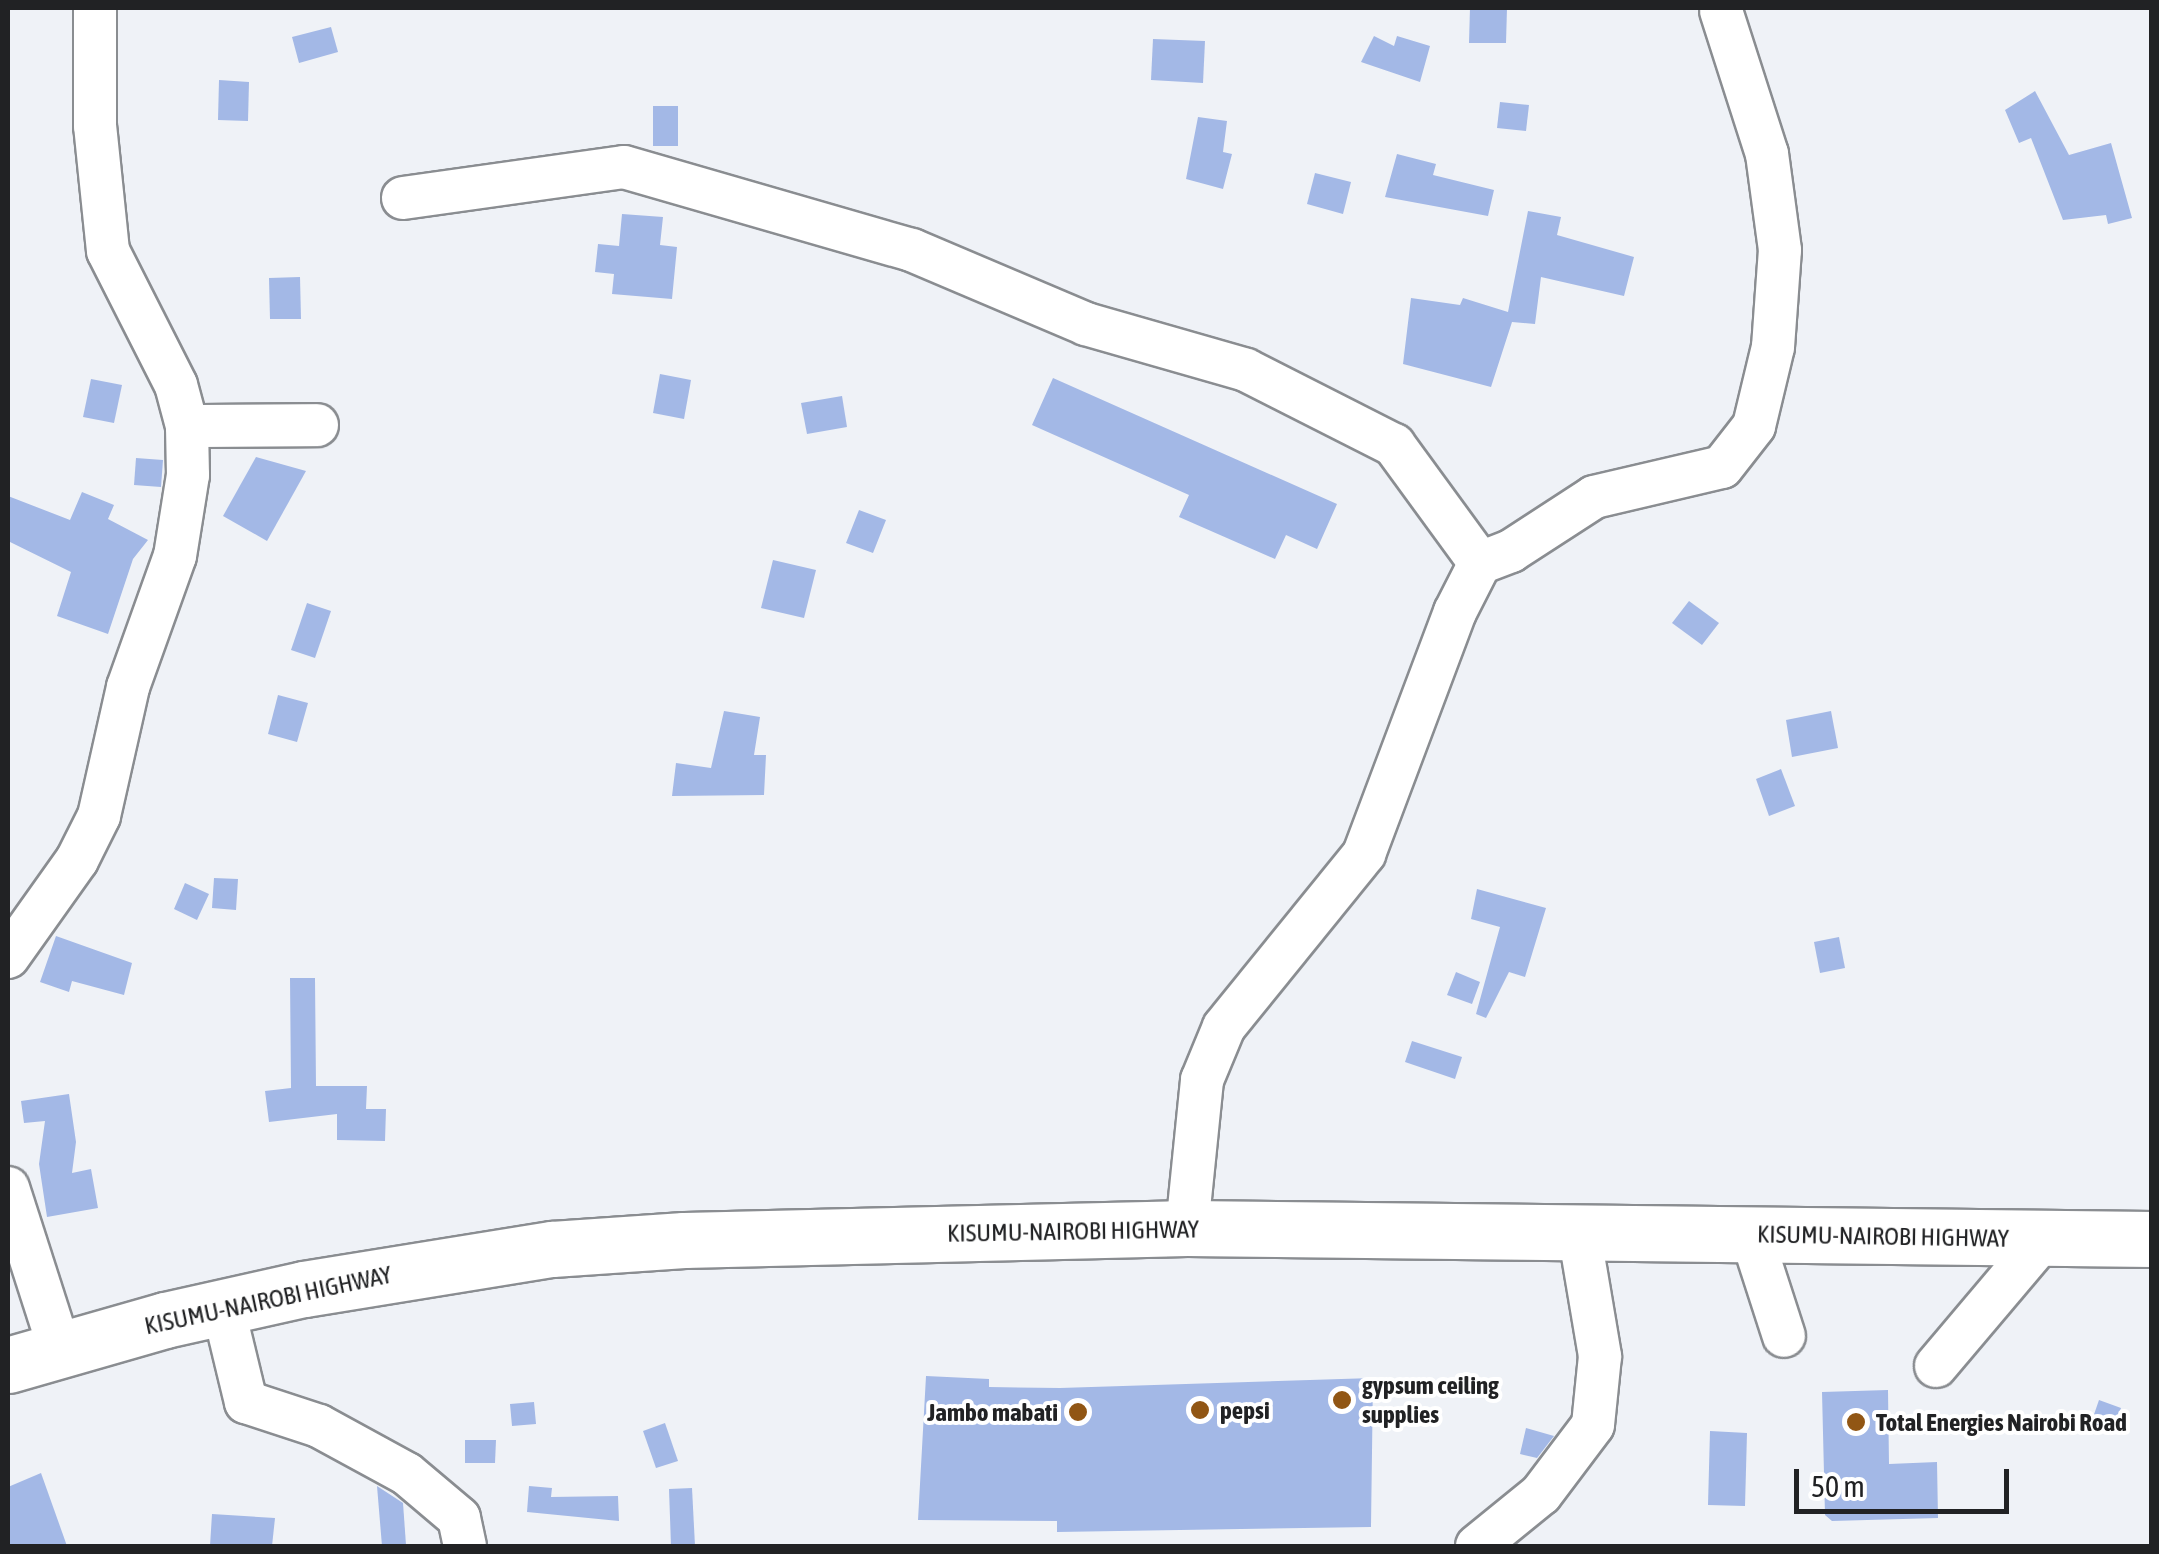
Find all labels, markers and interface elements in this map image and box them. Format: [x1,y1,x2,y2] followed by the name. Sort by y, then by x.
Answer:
[947,1214,1199,1248] street label: KISUMU-NAIROBI HIGHWAY
[1757,1219,2009,1253] street label: KISUMU-NAIROBI HIGHWAY
[142,1259,394,1341] street label: KISUMU-NAIROBI HIGHWAY
[1362,1371,1499,1430] place label: gypsum ceiling supplies
[1331,1389,1353,1411] marker: gypsum ceiling supplies
[1220,1395,1270,1425] place label: pepsi
[927,1397,1058,1427] place label: Jambo mabati
[1189,1399,1211,1421] marker: pepsi
[1067,1401,1089,1423] marker: Jambo mabati
[1876,1407,2127,1437] place label: Total Energies Nairobi Road
[1845,1411,1867,1433] marker: Total Energies Nairobi Road
[1799,1449,2014,1511] scale bar
[1811,1469,1865,1503] text: 50 m

